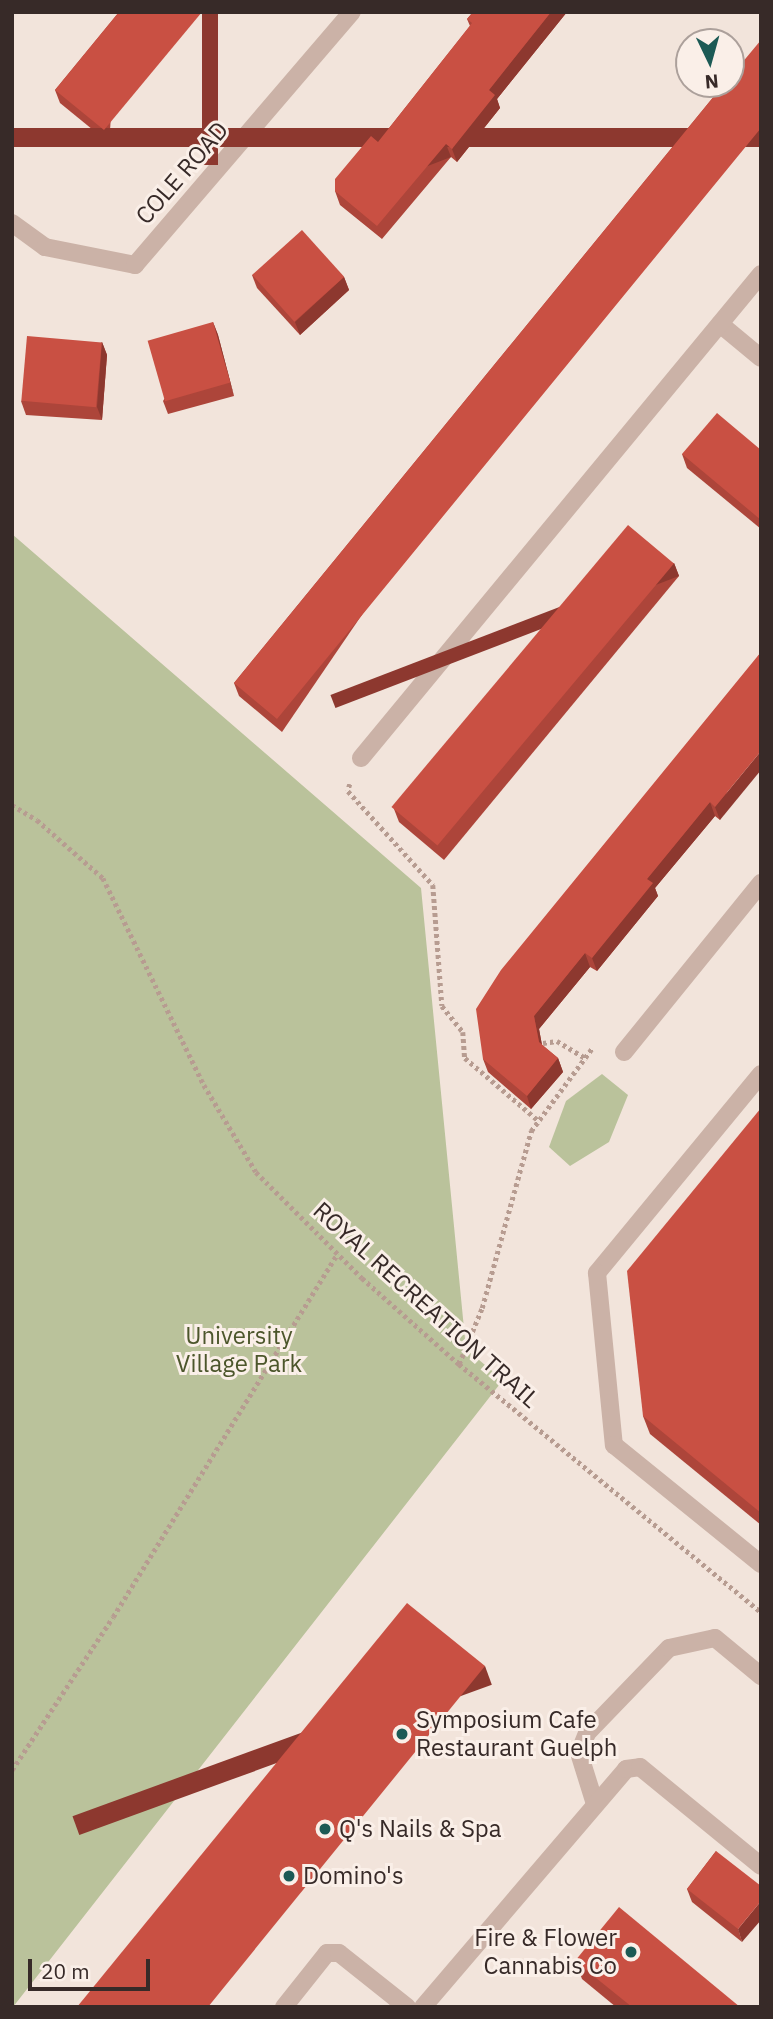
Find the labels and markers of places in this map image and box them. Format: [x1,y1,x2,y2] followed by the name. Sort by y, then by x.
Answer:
[416,1706,617,1762] place label: Symposium Cafe Restaurant Guelph
[394,1726,410,1742] marker: Symposium Cafe Restaurant Guelph
[339,1815,502,1843] place label: Q's Nails & Spa
[317,1821,333,1837] marker: Q's Nails & Spa
[303,1862,404,1890] place label: Domino's
[281,1868,297,1884] marker: Domino's
[474,1924,617,1980] place label: Fire & Flower Cannabis Co
[623,1944,639,1960] marker: Fire & Flower Cannabis Co

